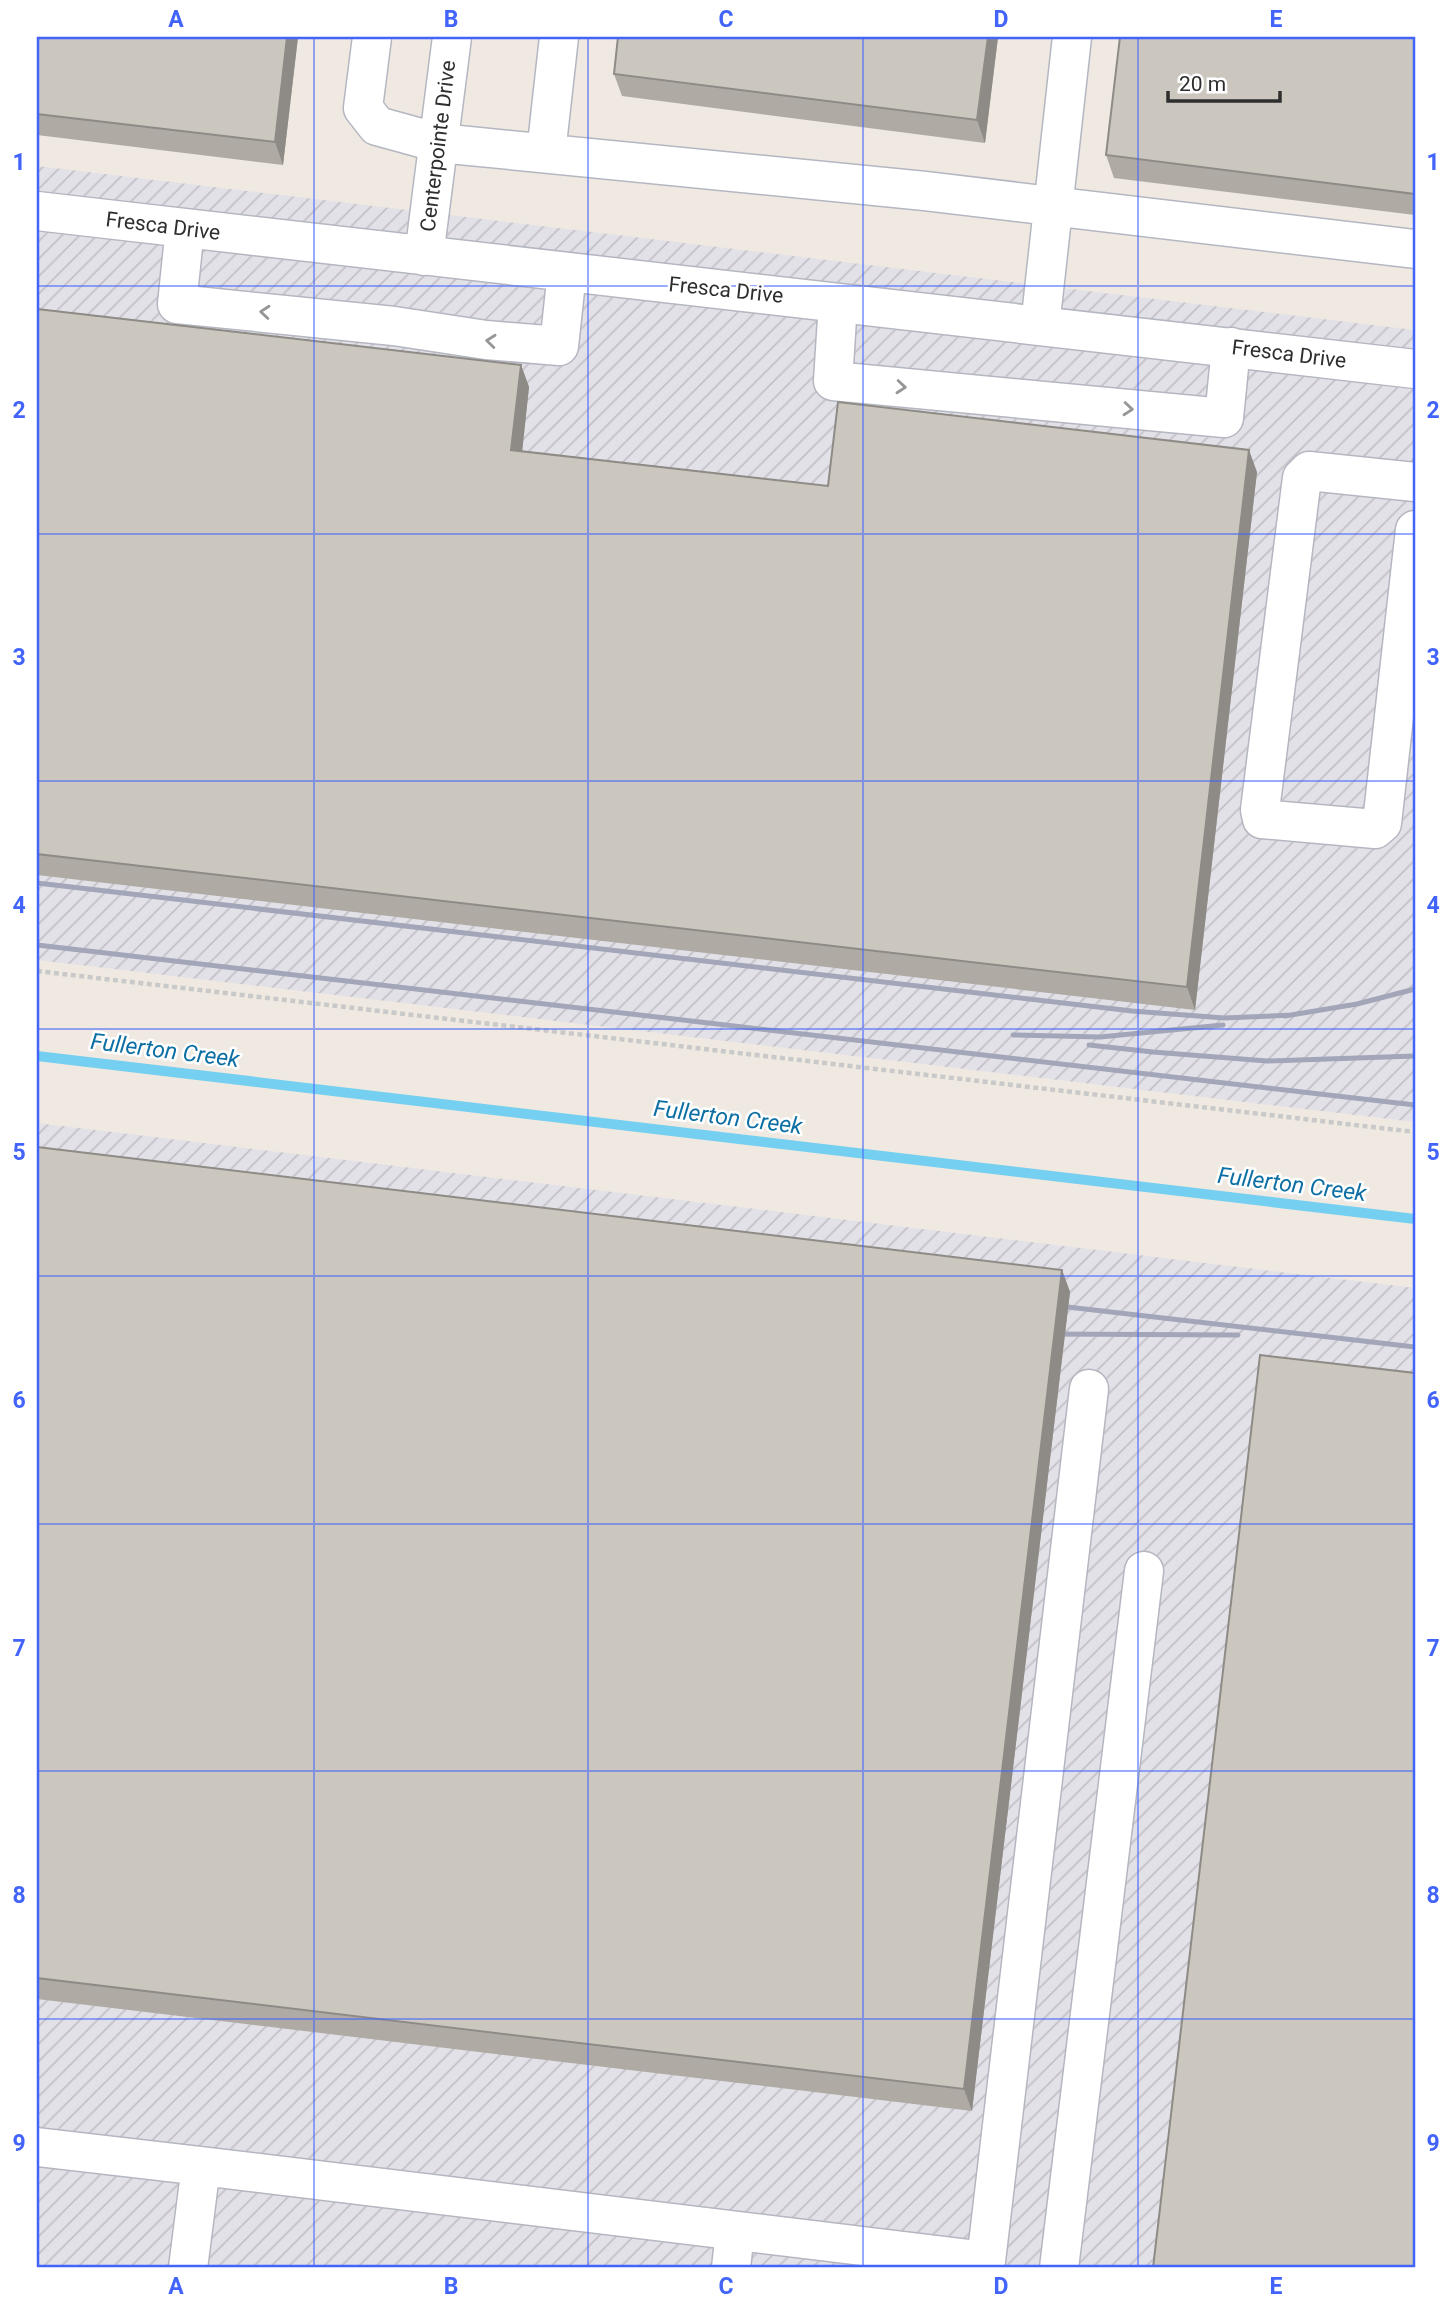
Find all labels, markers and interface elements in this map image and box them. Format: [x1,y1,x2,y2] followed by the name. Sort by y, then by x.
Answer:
[168,6,184,33] text: A
[444,6,458,33] text: B
[718,6,734,33] text: C
[994,6,1008,33] text: D
[1270,6,1283,33] text: E
[416,59,460,233] street label: Centerpointe Drive
[1168,60,1280,104] scale bar
[1179,72,1226,96] text: 20 m
[12,149,26,176] text: 1
[1426,149,1440,176] text: 1
[104,207,222,245] street label: Fresca Drive
[668,272,784,308] street label: Fresca Drive
[259,305,270,320] one-way arrow
[485,333,497,348] one-way arrow
[1230,335,1348,373] street label: Fresca Drive
[896,379,907,394] one-way arrow
[12,397,26,424] text: 2
[1426,397,1440,424] text: 2
[1123,401,1134,416] one-way arrow
[12,644,26,671] text: 3
[1426,644,1440,671] text: 3
[12,892,26,919] text: 4
[1426,892,1440,919] text: 4
[89,1028,242,1073] water label: Fullerton Creek
[652,1095,805,1140] water label: Fullerton Creek
[12,1139,26,1166] text: 5
[1426,1139,1440,1166] text: 5
[1216,1162,1369,1207] water label: Fullerton Creek
[12,1387,26,1414] text: 6
[1426,1387,1440,1414] text: 6
[12,1635,26,1662] text: 7
[1426,1635,1440,1662] text: 7
[12,1882,26,1909] text: 8
[1426,1882,1440,1909] text: 8
[12,2130,26,2157] text: 9
[1426,2130,1440,2157] text: 9
[168,2273,184,2300] text: A
[444,2273,458,2300] text: B
[718,2273,734,2300] text: C
[994,2273,1008,2300] text: D
[1270,2273,1283,2300] text: E

